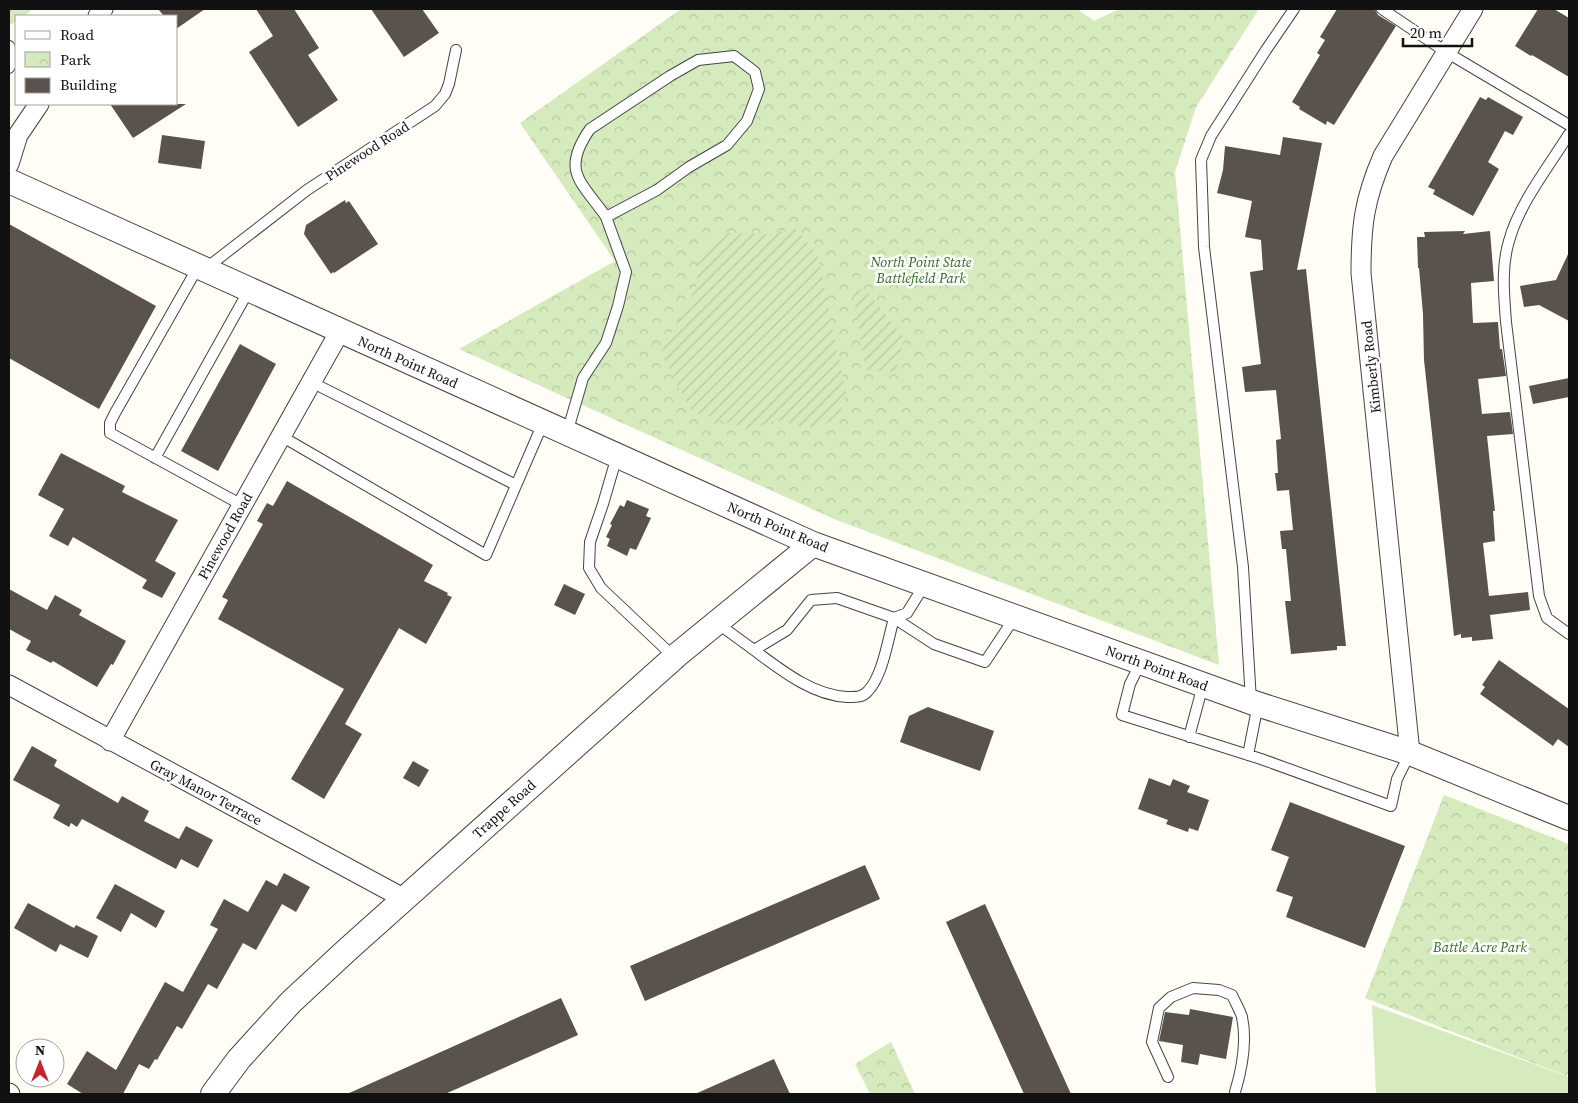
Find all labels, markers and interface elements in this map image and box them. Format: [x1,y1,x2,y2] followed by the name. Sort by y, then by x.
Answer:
[15,15,178,105] legend
[1403,15,1472,47] scale bar
[1410,22,1442,43] text: 20 m
[60,24,94,45] text: Road
[60,49,92,70] text: Park
[60,74,117,95] text: Building
[321,116,413,186] street label: Pinewood Road
[869,252,972,288] park label: North Point State Battlefield Park
[1356,320,1386,414] street label: Kimberly Road
[355,331,461,393] street label: North Point Road
[193,489,257,583] street label: Pinewood Road
[724,497,832,557] street label: North Point Road
[1103,640,1211,696] street label: North Point Road
[146,754,266,830] street label: Gray Manor Terrace
[468,775,540,843] street label: Trappe Road
[1432,937,1527,957] park label: Battle Acre Park
[15,1038,65,1088] north arrow
[35,1040,45,1060] text: N

